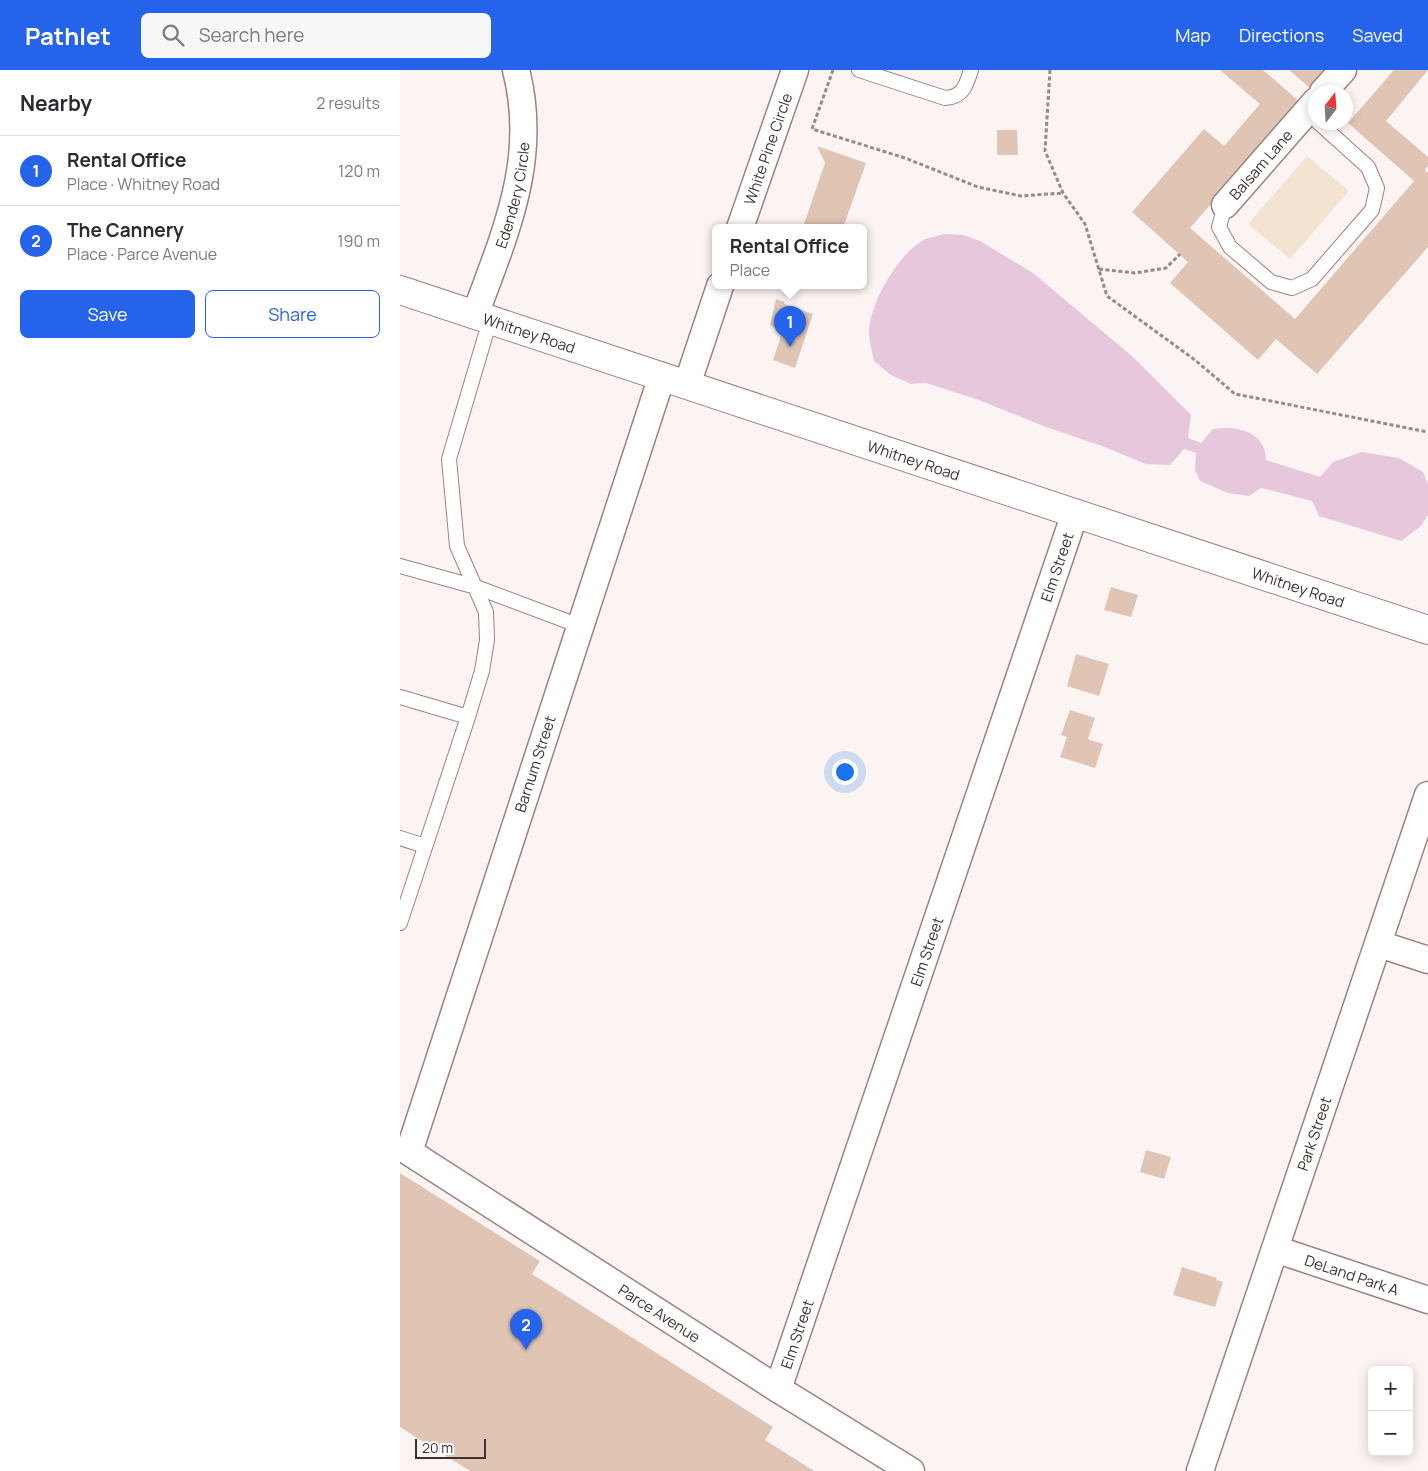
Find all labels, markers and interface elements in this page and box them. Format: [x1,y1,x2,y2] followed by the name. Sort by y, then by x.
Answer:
[141,13,491,58] search box
[25,19,111,52] text: Pathlet
[159,21,187,49] icon: search
[199,22,304,48] text: Search here
[1175,23,1211,47] text: Map
[1239,23,1324,47] text: Directions
[1352,23,1403,47] text: Saved
[1308,85,1353,130] north arrow
[20,89,92,117] text: Nearby
[738,90,797,207] street label: White Pine Circle
[316,92,380,114] text: 2 results
[1224,125,1297,204] street label: Balsam Lane
[490,141,534,251] street label: Edendery Circle
[67,147,186,173] text: Rental Office
[32,160,40,182] text: 1
[338,160,380,182] text: 120 m
[67,173,220,195] text: Place · Whitney Road
[67,217,184,243] text: The Cannery
[712,224,867,289] popup
[31,230,41,252] text: 2
[337,230,380,252] text: 190 m
[730,233,849,259] text: Rental Office
[67,243,217,265] text: Place · Parce Avenue
[730,259,770,281] text: Place
[20,290,195,338] button: Save
[205,290,380,338] button: Share
[774,306,806,347] pin: 1
[480,308,578,358] street label: Whitney Road
[865,435,963,485] street label: Whitney Road
[1035,530,1078,604] street label: Elm Street
[1249,562,1347,612] street label: Whitney Road
[509,713,561,815] street label: Barnum Street
[832,759,858,785] your location
[905,914,948,989] street label: Elm Street
[1292,1094,1336,1174] street label: Park Street
[1302,1249,1402,1300] street label: DeLand Park A
[615,1279,705,1347] street label: Parce Avenue
[775,1297,818,1371] street label: Elm Street
[510,1309,542,1350] pin: 2
[1368,1366,1413,1456] map controls
[1368,1366,1413,1411] button: +
[1368,1411,1413,1456] button: −
[415,1436,486,1459] scale bar
[422,1438,453,1457] text: 20 m

